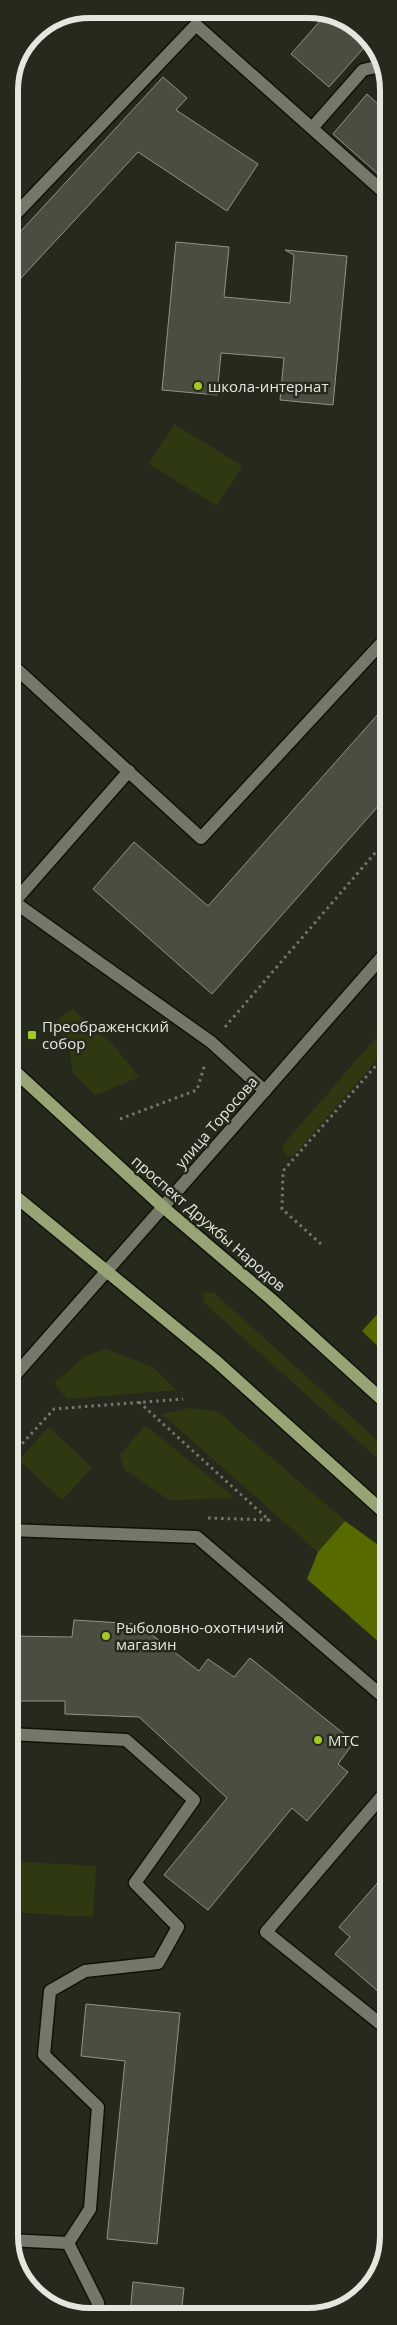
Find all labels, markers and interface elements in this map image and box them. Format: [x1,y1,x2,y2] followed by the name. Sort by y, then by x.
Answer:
[208,376,328,396] place label: школа-интернат
[192,380,204,392] marker: школа-интернат
[42,1016,169,1053] place label: Преображенский собор
[26,1029,38,1041] marker: Преображенский собор
[170,1072,262,1172] street label: улица Торосова
[128,1151,290,1295] street label: проспект Дружбы Народов
[116,1617,284,1654] place label: Рыболовно-охотничий магазин
[100,1630,112,1642] marker: Рыболовно-охотничий магазин
[328,1730,359,1750] place label: МТС
[312,1734,324,1746] marker: МТС

